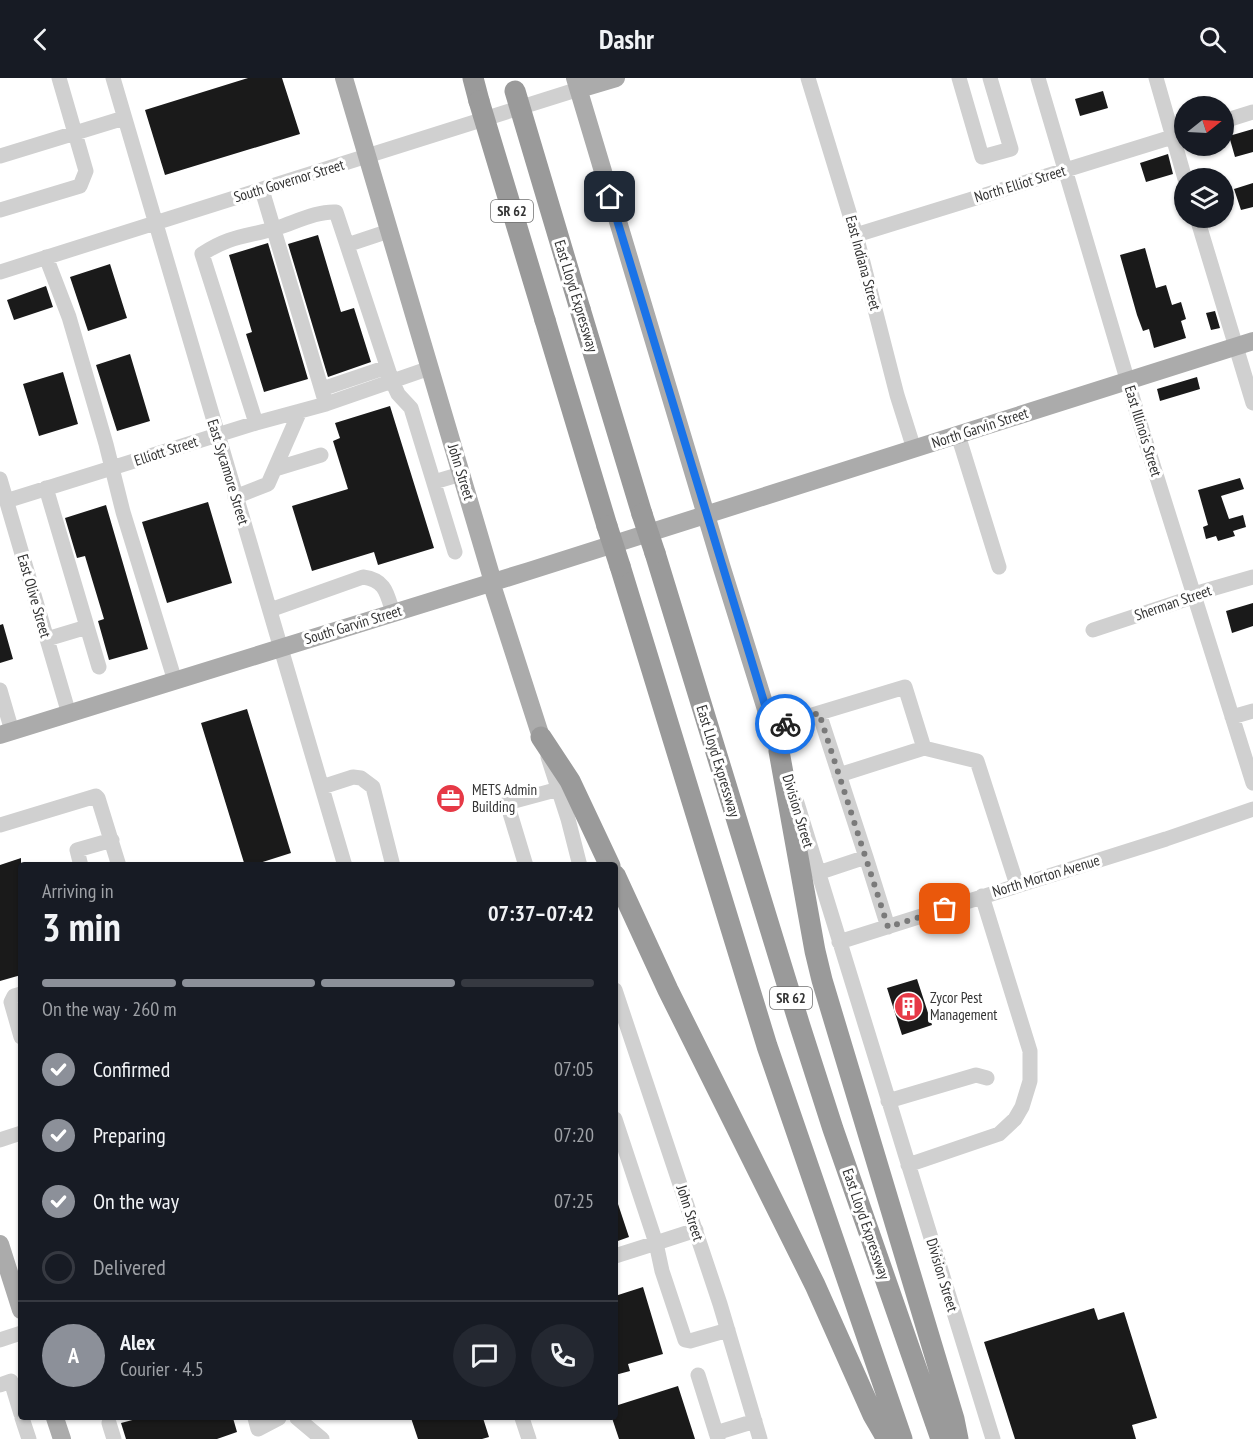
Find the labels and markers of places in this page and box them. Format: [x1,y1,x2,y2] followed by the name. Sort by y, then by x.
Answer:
[584,171,635,222] pin
[472,780,537,816] place label: METS Admin Building
[435,783,467,815] office icon: METS Admin Building
[919,883,970,934] pin
[930,988,998,1024] place label: Zycor Pest Management
[893,991,925,1023] building icon: Zycor Pest Management

